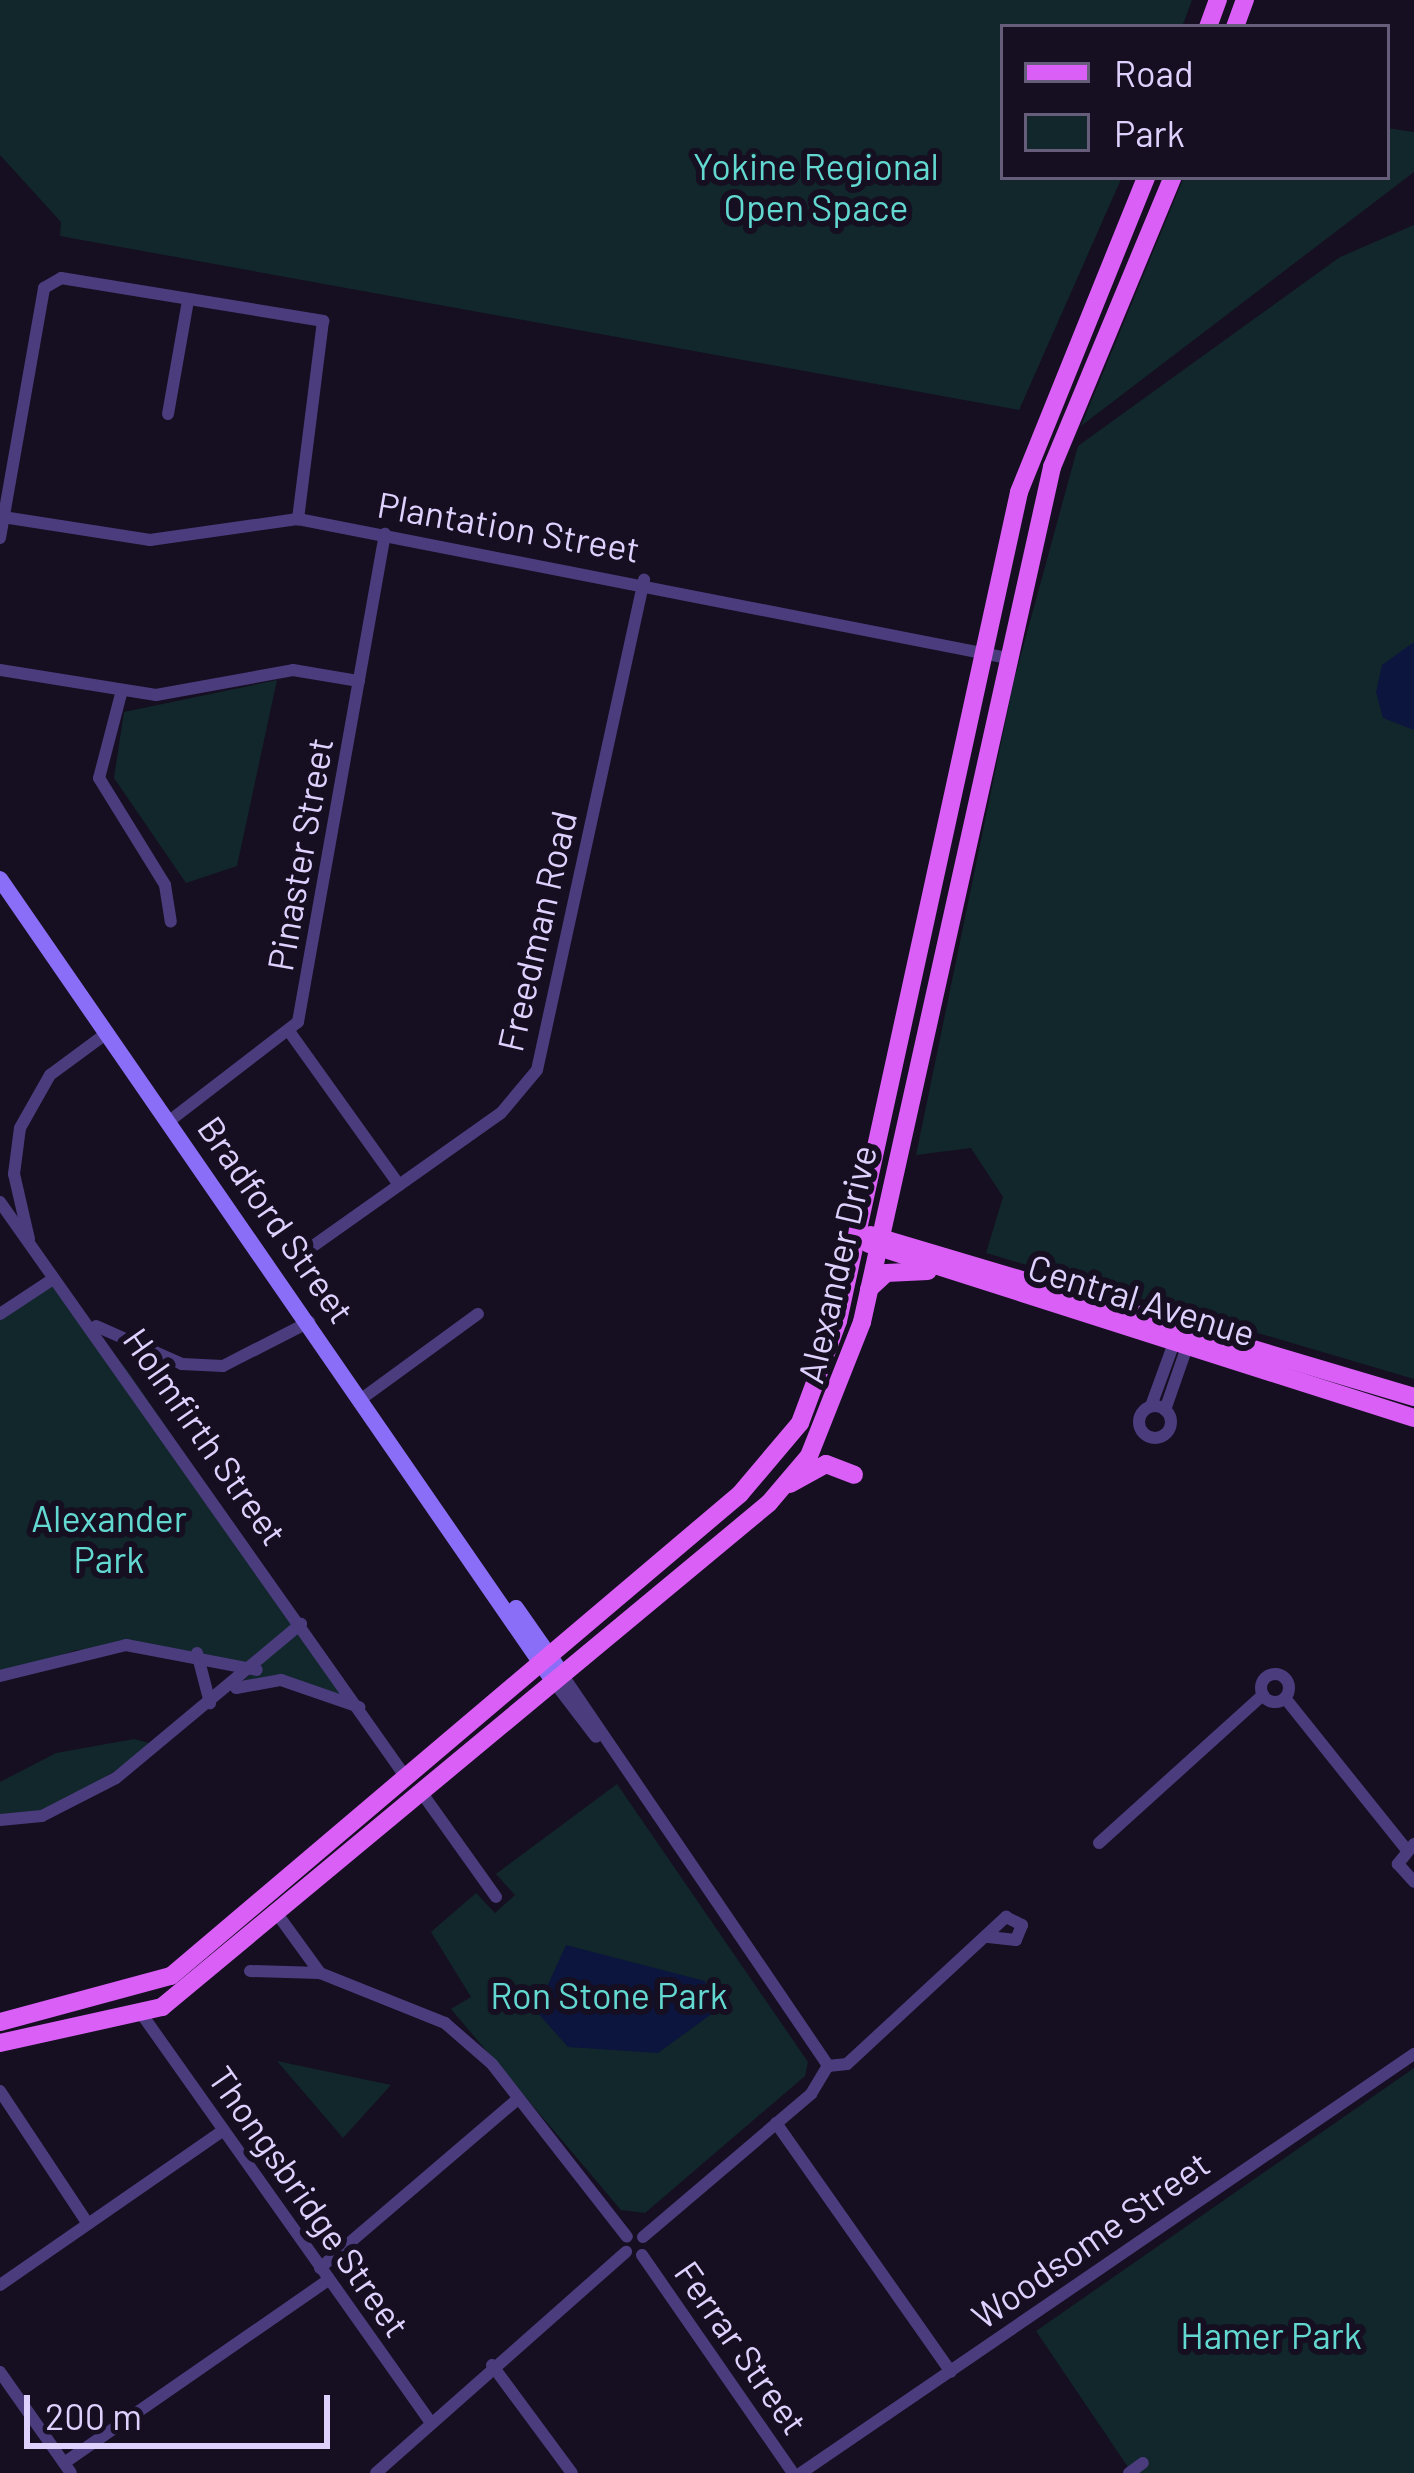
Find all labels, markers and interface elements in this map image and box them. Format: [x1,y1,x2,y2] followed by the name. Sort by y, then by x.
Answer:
[1000,24,1390,180] legend
[1114,51,1194,94] text: Road
[1114,111,1185,154] text: Park
[693,143,939,228] park label: Yokine Regional Open Space
[374,482,644,570] street label: Plantation Street
[257,734,341,974] street label: Pinaster Street
[487,807,585,1055] street label: Freedman Road
[190,1107,364,1331] street label: Bradford Street
[788,1141,884,1387] street label: Alexander Drive
[1023,1244,1261,1354] street label: Central Avenue
[115,1319,297,1553] street label: Holmfirth Street
[31,1495,187,1580] park label: Alexander Park
[490,1973,728,2017] park label: Ron Stone Park
[200,2057,420,2345] street label: Thongsbridge Street
[963,2141,1217,2337] street label: Woodsome Street
[667,2252,817,2442] street label: Ferrar Street
[1180,2313,1362,2357] park label: Hamer Park
[30,2371,336,2445] scale bar
[45,2394,142,2437] text: 200 m

